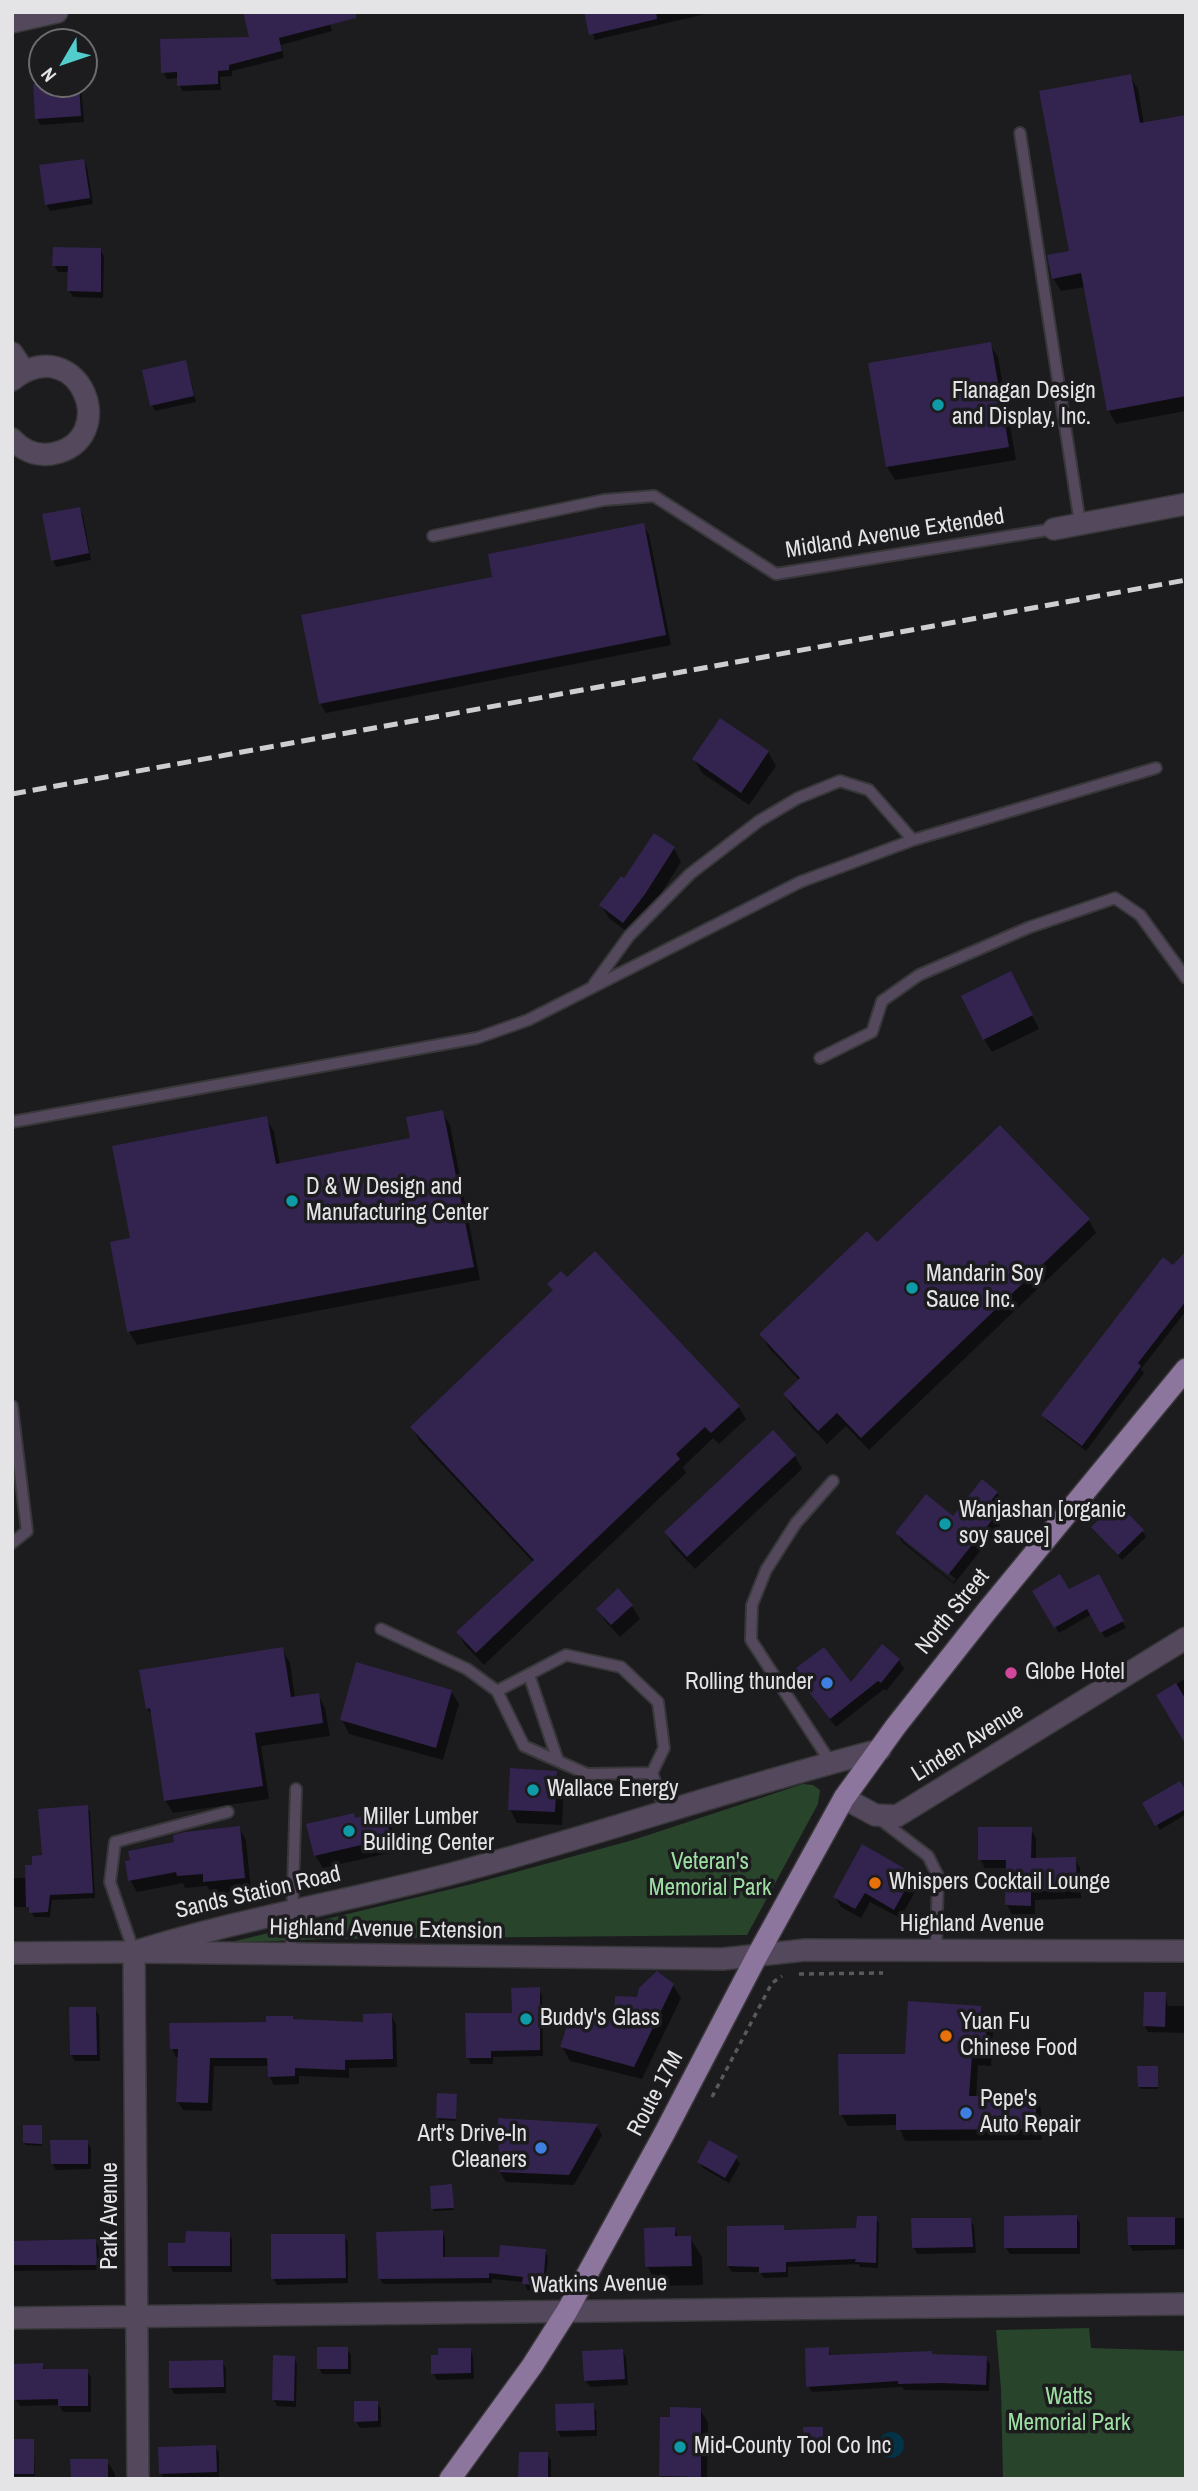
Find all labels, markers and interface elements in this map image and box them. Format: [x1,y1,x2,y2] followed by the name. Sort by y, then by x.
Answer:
[28,28,98,98] north arrow
[35,62,62,88] text: N
[952,378,1096,432] place label: Flanagan Design and Display, Inc.
[930,397,946,413] marker: Flanagan Design and Display, Inc.
[784,503,1006,565] street label: Midland Avenue Extended
[306,1174,488,1228] place label: D & W Design and Manufacturing Center
[284,1193,300,1209] marker: D & W Design and Manufacturing Center
[926,1261,1043,1315] place label: Mandarin Soy Sauce Inc.
[904,1280,920,1296] marker: Mandarin Soy Sauce Inc.
[959,1497,1126,1551] place label: Wanjashan [organic soy sauce]
[937,1516,953,1532] marker: Wanjashan [organic soy sauce]
[910,1564,996,1660] street label: North Street
[1025,1659,1125,1687] place label: Globe Hotel
[1003,1665,1019,1681] marker: Globe Hotel
[685,1669,813,1697] place label: Rolling thunder
[819,1675,835,1691] marker: Rolling thunder
[907,1698,1029,1788] street label: Linden Avenue
[547,1776,678,1804] place label: Wallace Energy
[525,1782,541,1798] marker: Wallace Energy
[363,1804,494,1858] place label: Miller Lumber Building Center
[341,1823,357,1839] marker: Miller Lumber Building Center
[649,1849,771,1903] park label: Veteran's Memorial Park
[173,1861,343,1925] street label: Sands Station Road
[889,1869,1110,1897] place label: Whispers Cocktail Lounge
[867,1875,883,1891] marker: Whispers Cocktail Lounge
[900,1911,1044,1939] street label: Highland Avenue
[269,1914,503,1946] street label: Highland Avenue Extension
[540,2005,660,2033] place label: Buddy's Glass
[960,2009,1078,2063] place label: Yuan Fu Chinese Food
[518,2011,534,2027] marker: Buddy's Glass
[938,2028,954,2044] marker: Yuan Fu Chinese Food
[622,2047,690,2141] street label: Route 17M
[980,2086,1081,2140] place label: Pepe's Auto Repair
[958,2105,974,2121] marker: Pepe's Auto Repair
[418,2121,527,2175] place label: Art's Drive-In Cleaners
[533,2140,549,2156] marker: Art's Drive-In Cleaners
[97,2162,125,2270] street label: Park Avenue
[531,2270,667,2300] street label: Watkins Avenue
[1008,2384,1130,2438] park label: Watts Memorial Park
[694,2433,891,2461] place label: Mid-County Tool Co Inc
[672,2439,688,2455] marker: Mid-County Tool Co Inc

